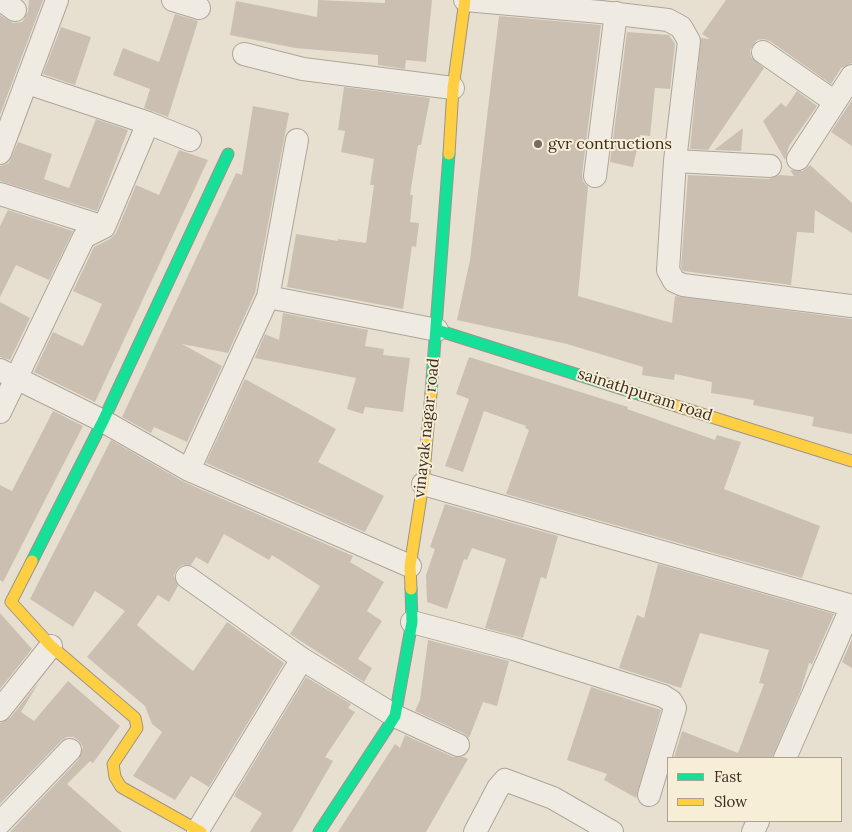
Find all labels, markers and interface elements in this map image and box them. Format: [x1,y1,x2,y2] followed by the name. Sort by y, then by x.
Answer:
[548,134,672,154] place label: gvr contructions
[532,138,544,150] marker: gvr contructions
[410,357,444,499] street label: vinayak nagar road
[575,364,715,426] street label: sainathpuram road
[667,757,842,822] legend
[714,767,742,786] text: Fast
[714,792,747,811] text: Slow

